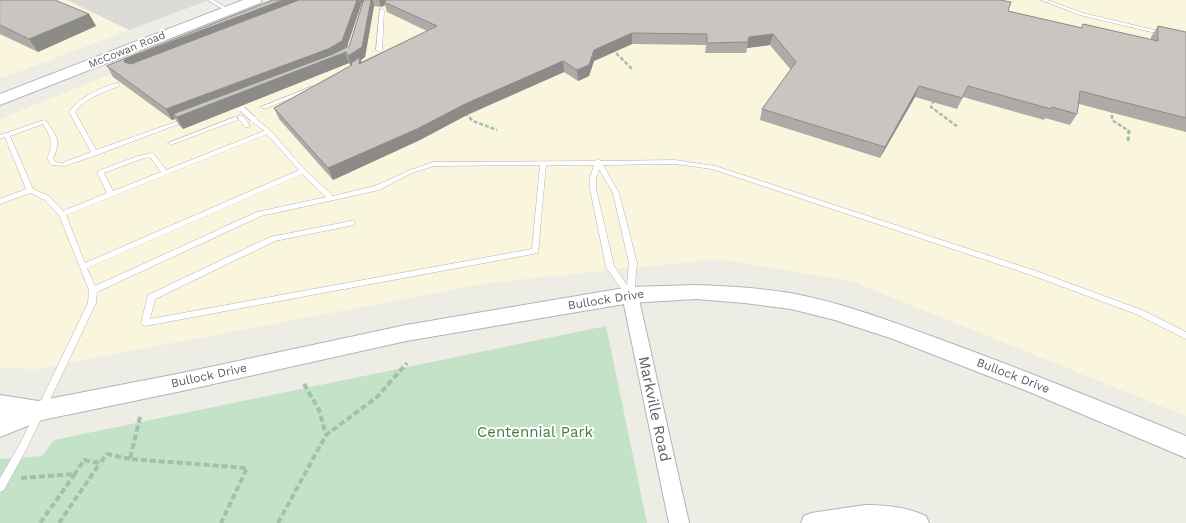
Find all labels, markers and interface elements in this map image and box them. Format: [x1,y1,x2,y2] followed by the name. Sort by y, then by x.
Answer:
[86,29,168,71] street label: McCowan Road
[567,287,645,313] street label: Bullock Drive
[634,355,674,463] street label: Markville Road
[974,355,1052,397] street label: Bullock Drive
[170,361,248,391] street label: Bullock Drive
[477,424,593,442] park label: Centennial Park

